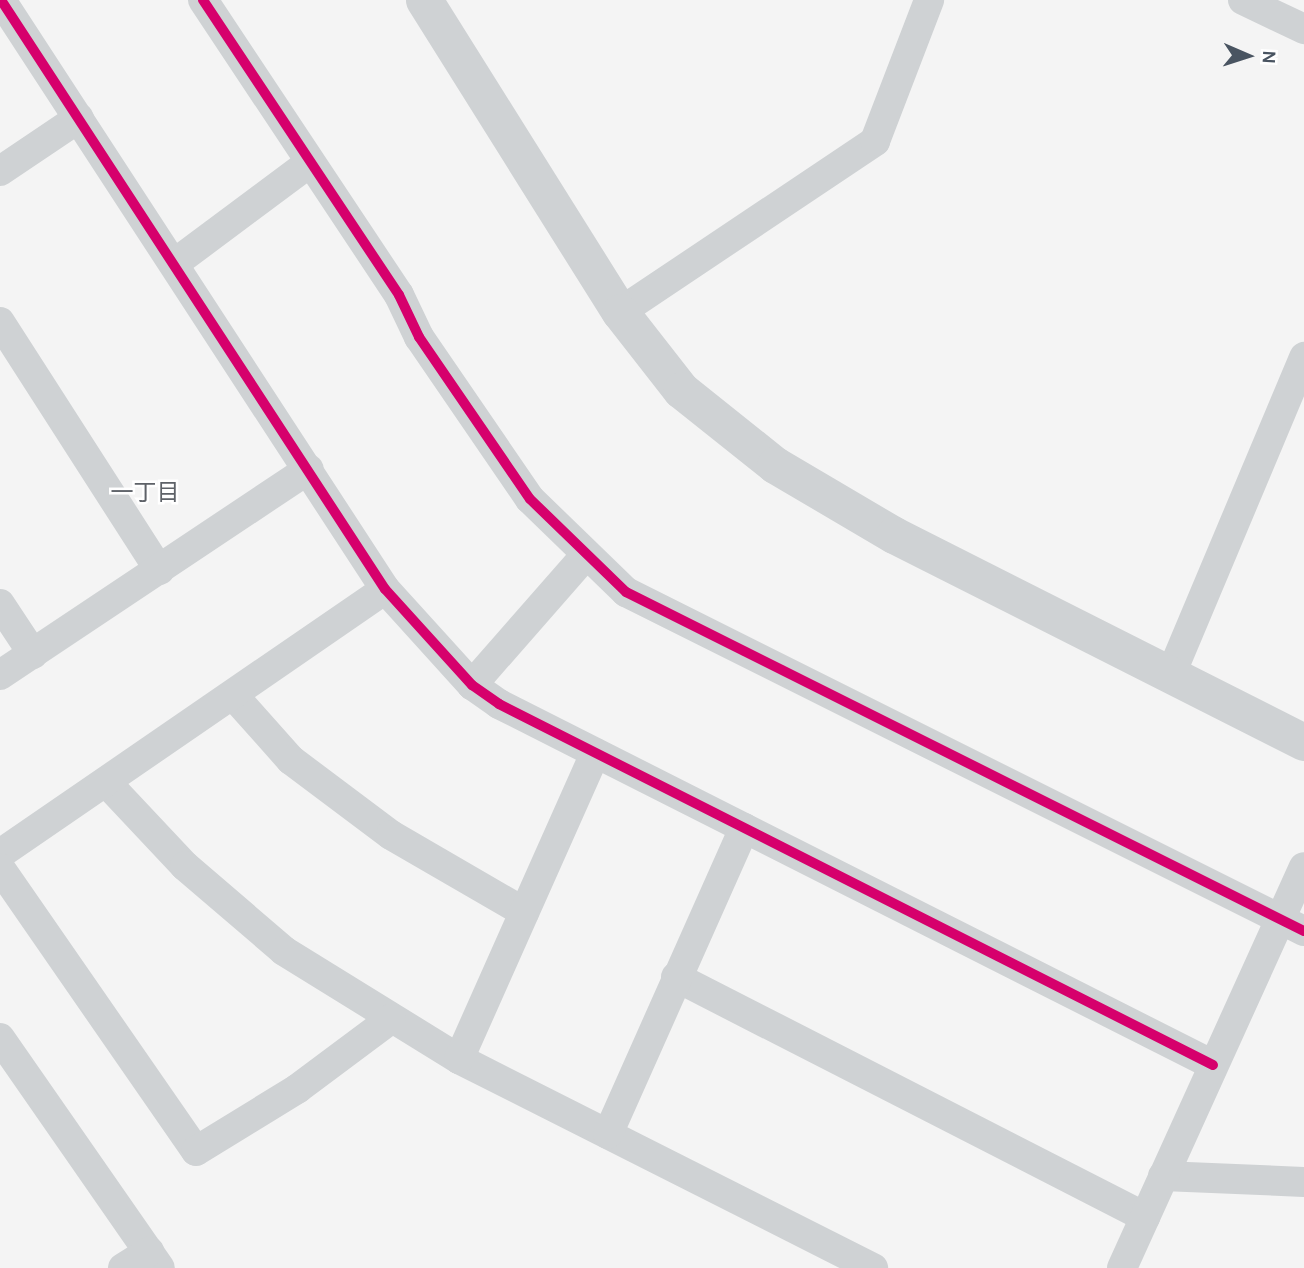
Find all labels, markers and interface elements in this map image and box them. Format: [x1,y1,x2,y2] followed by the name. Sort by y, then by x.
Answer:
[1213,21,1283,91] north arrow
[1258,50,1280,64] text: N
[111,479,179,507] district label: 一丁目

